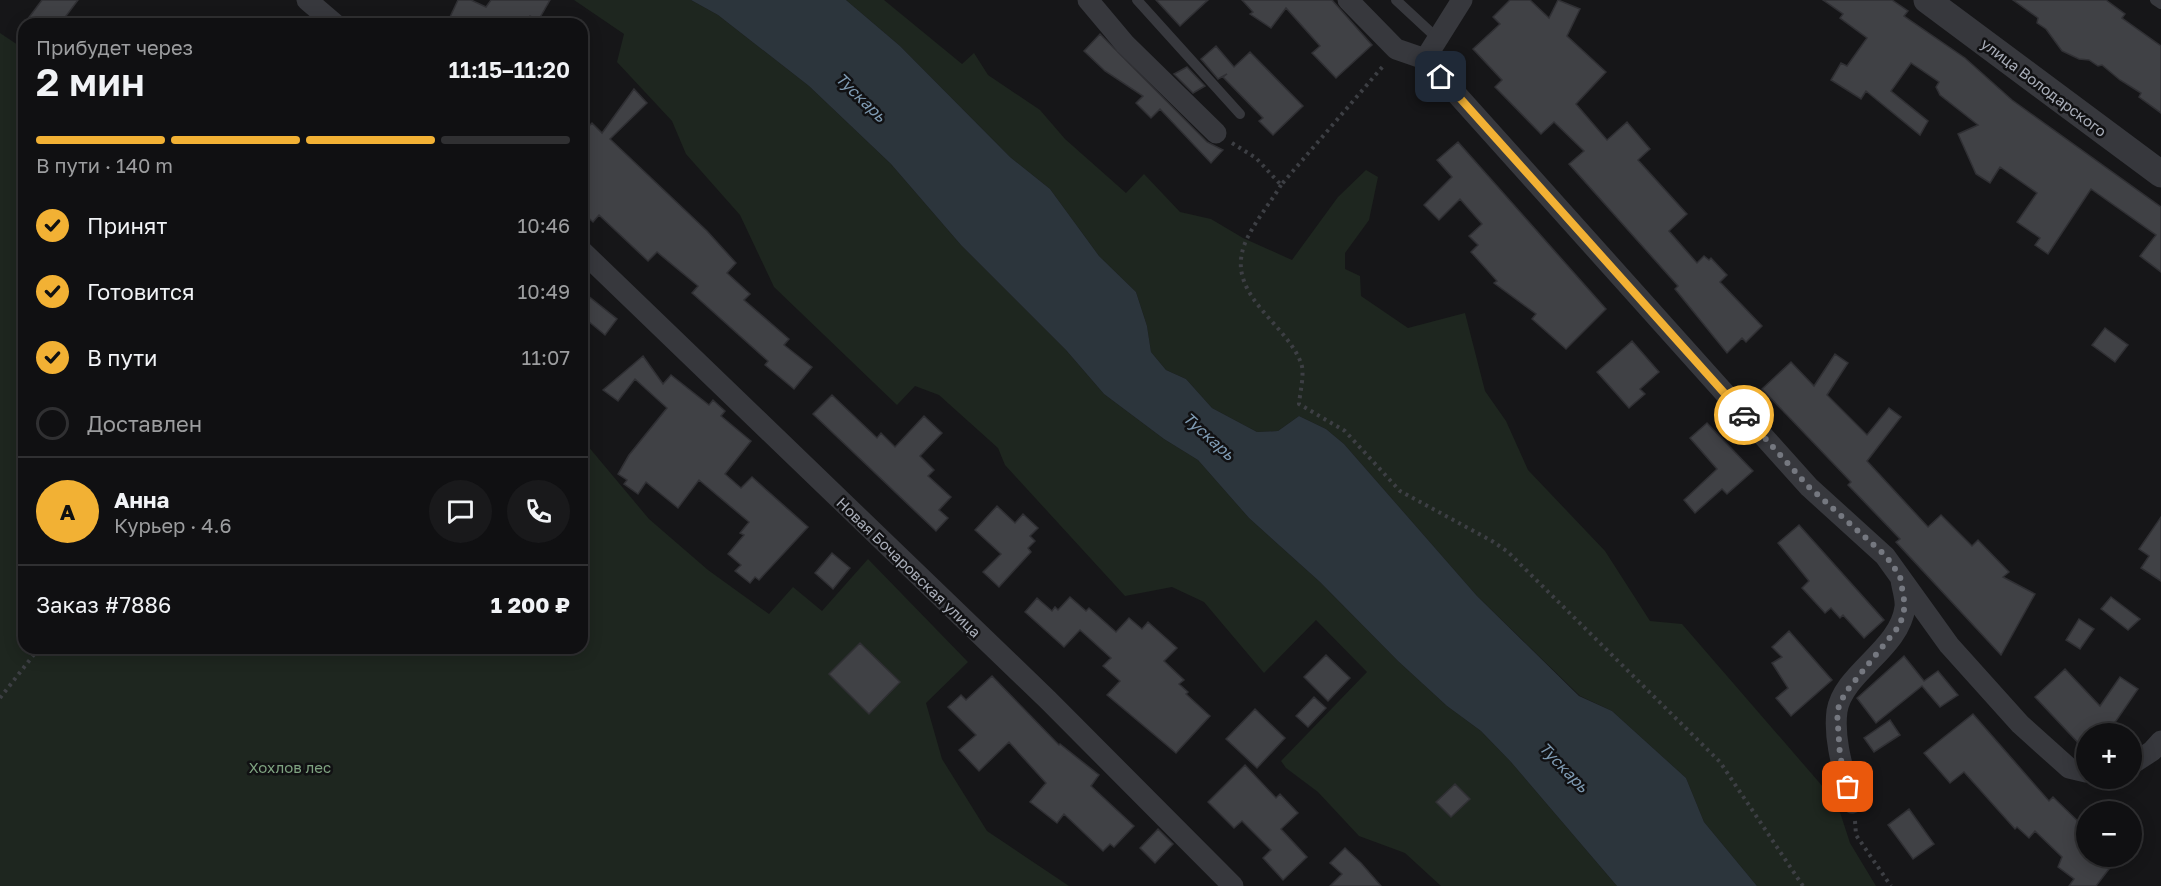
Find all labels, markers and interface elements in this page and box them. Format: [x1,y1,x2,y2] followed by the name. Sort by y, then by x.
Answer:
[1978,34,2110,140] street label: улица Володарского
[36,35,193,59] text: Прибудет через
[1415,51,1466,102] pin
[449,56,570,83] text: 11:15–11:20
[36,58,145,105] text: 2 мин
[1424,60,1457,93] icon: home
[832,68,891,126] water label: Тускарь
[36,153,173,177] text: В пути · 140 m
[36,209,69,242] icon: check
[87,212,167,239] text: Принят
[518,213,570,237] text: 10:46
[36,275,69,308] icon: check
[87,278,195,305] text: Готовится
[518,279,570,303] text: 10:49
[36,341,69,374] icon: check
[87,344,157,371] text: В пути
[522,345,570,369] text: 11:07
[1714,385,1774,445] courier
[1728,399,1761,432] icon: car
[1179,408,1239,465] water label: Тускарь
[87,410,202,437] text: Доставлен
[429,480,492,543] button: chat
[507,480,570,543] button: phone
[114,486,169,513] text: Анна
[833,493,985,641] street label: Новая Бочаровская улица
[60,498,75,525] text: А
[114,513,232,537] text: Курьер · 4.6
[36,591,171,618] text: Заказ #7886
[491,591,570,618] text: 1 200 ₽
[2076,723,2142,867] map controls
[2076,723,2142,789] button: +
[1535,738,1593,797] water label: Тускарь
[249,758,331,776] park label: Хохлов лес
[1822,761,1873,812] pin
[1831,770,1864,803] icon: bag
[2076,801,2142,867] button: −

